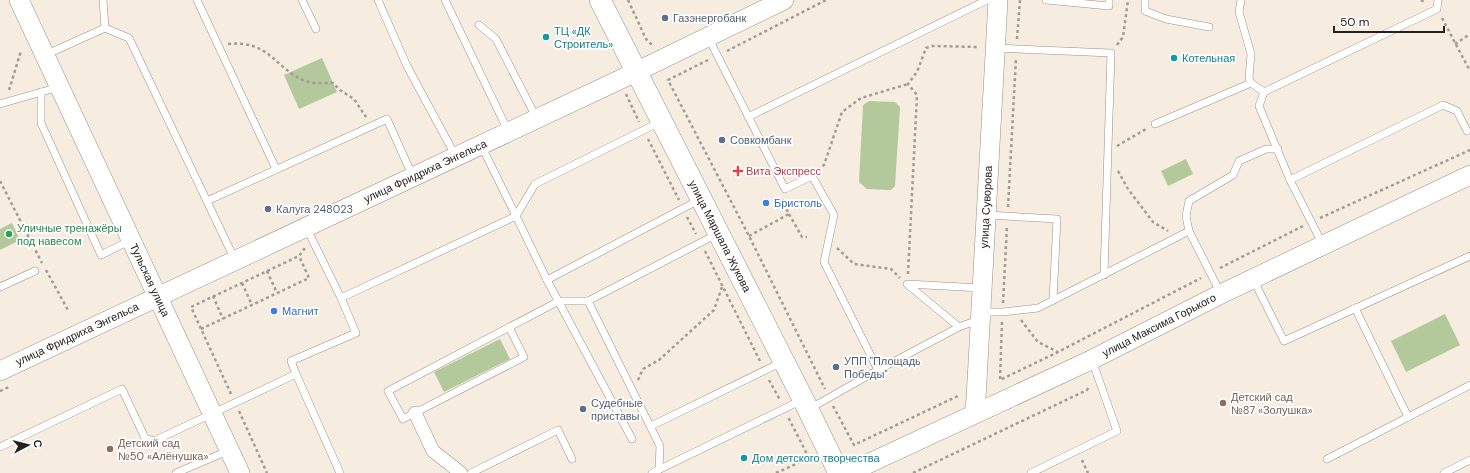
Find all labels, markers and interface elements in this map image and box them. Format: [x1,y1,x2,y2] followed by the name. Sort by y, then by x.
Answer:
[1334,8,1444,34] scale bar
[673,11,746,25] place label: Газэнергобанк
[660,13,670,23] marker: Газэнергобанк
[1340,14,1369,30] text: 50 m
[554,24,613,51] place label: ТЦ «ДК Строитель»
[541,32,551,42] marker: ТЦ «ДК Строитель»
[1182,51,1235,65] place label: Котельная
[1169,53,1179,63] marker: Котельная
[730,133,792,147] place label: Совкомбанк
[717,135,727,145] marker: Совкомбанк
[361,136,490,206] street label: улица Фридриха Энгельса
[746,164,821,178] place label: Вита Экспресс
[977,165,995,249] street label: улица Суворова
[733,166,743,176] marker: Вита Экспресс
[686,178,755,295] street label: улица Маршала Жукова
[774,196,822,210] place label: Бристоль
[761,198,771,208] marker: Бристоль
[276,202,353,216] place label: Калуга 248023
[263,204,273,214] marker: Калуга 248023
[17,221,122,248] place label: Уличные тренажёры под навесом
[4,229,14,239] marker: Уличные тренажёры под навесом
[127,241,173,320] street label: Тульская улица
[1100,290,1218,360] street label: улица Максима Горького
[13,299,142,369] street label: улица Фридриха Энгельса
[282,304,319,318] place label: Магнит
[269,306,279,316] marker: Магнит
[844,354,921,381] place label: УПП "Площадь Победы"
[831,362,841,372] marker: УПП "Площадь Победы"
[1231,390,1312,417] place label: Детский сад №87 «Золушка»
[591,396,643,423] place label: Судебные приставы
[1218,398,1228,408] marker: Детский сад №87 «Золушка»
[578,404,588,414] marker: Судебные приставы
[8,425,48,465] north arrow
[118,436,208,463] place label: Детский сад №50 «Алёнушка»
[30,439,45,449] text: С
[105,444,115,454] marker: Детский сад №50 «Алёнушка»
[752,451,880,465] place label: Дом детского творчества
[739,453,749,463] marker: Дом детского творчества

